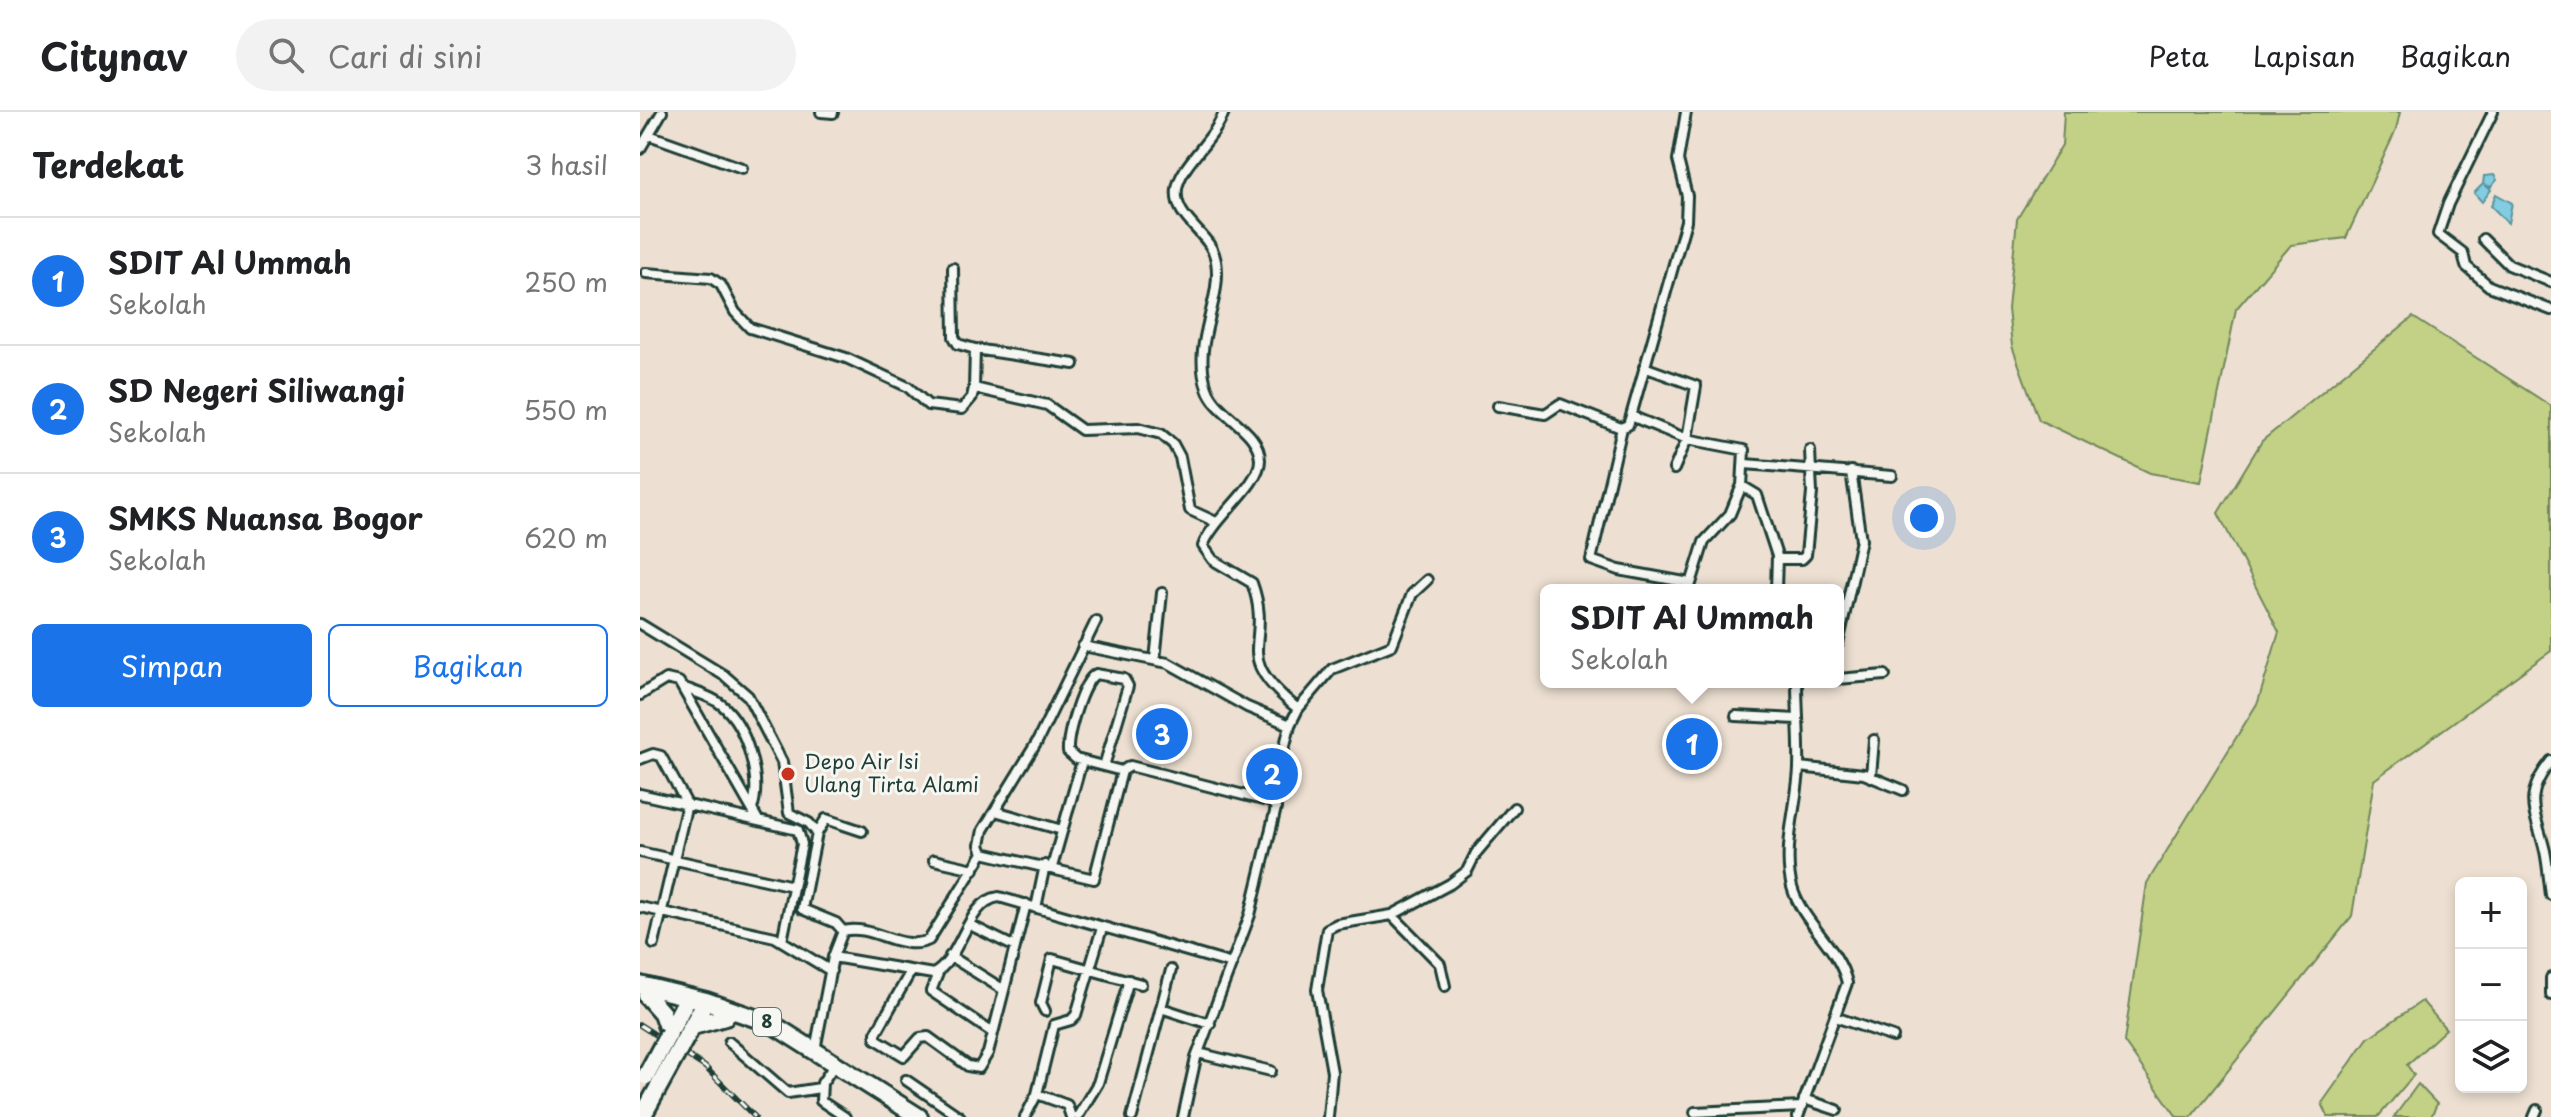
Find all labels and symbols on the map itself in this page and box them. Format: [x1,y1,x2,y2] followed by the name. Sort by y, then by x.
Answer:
[1904,498,1944,538] your location
[1136,704,1188,764] pin: 3
[1666,714,1718,774] pin: 1
[1246,744,1298,804] pin: 2
[804,746,979,799] place label: Depo Air Isi Ulang Tirta Alami
[779,765,797,783] marker: Depo Air Isi Ulang Tirta Alami
[753,1008,781,1036] road number: 8

